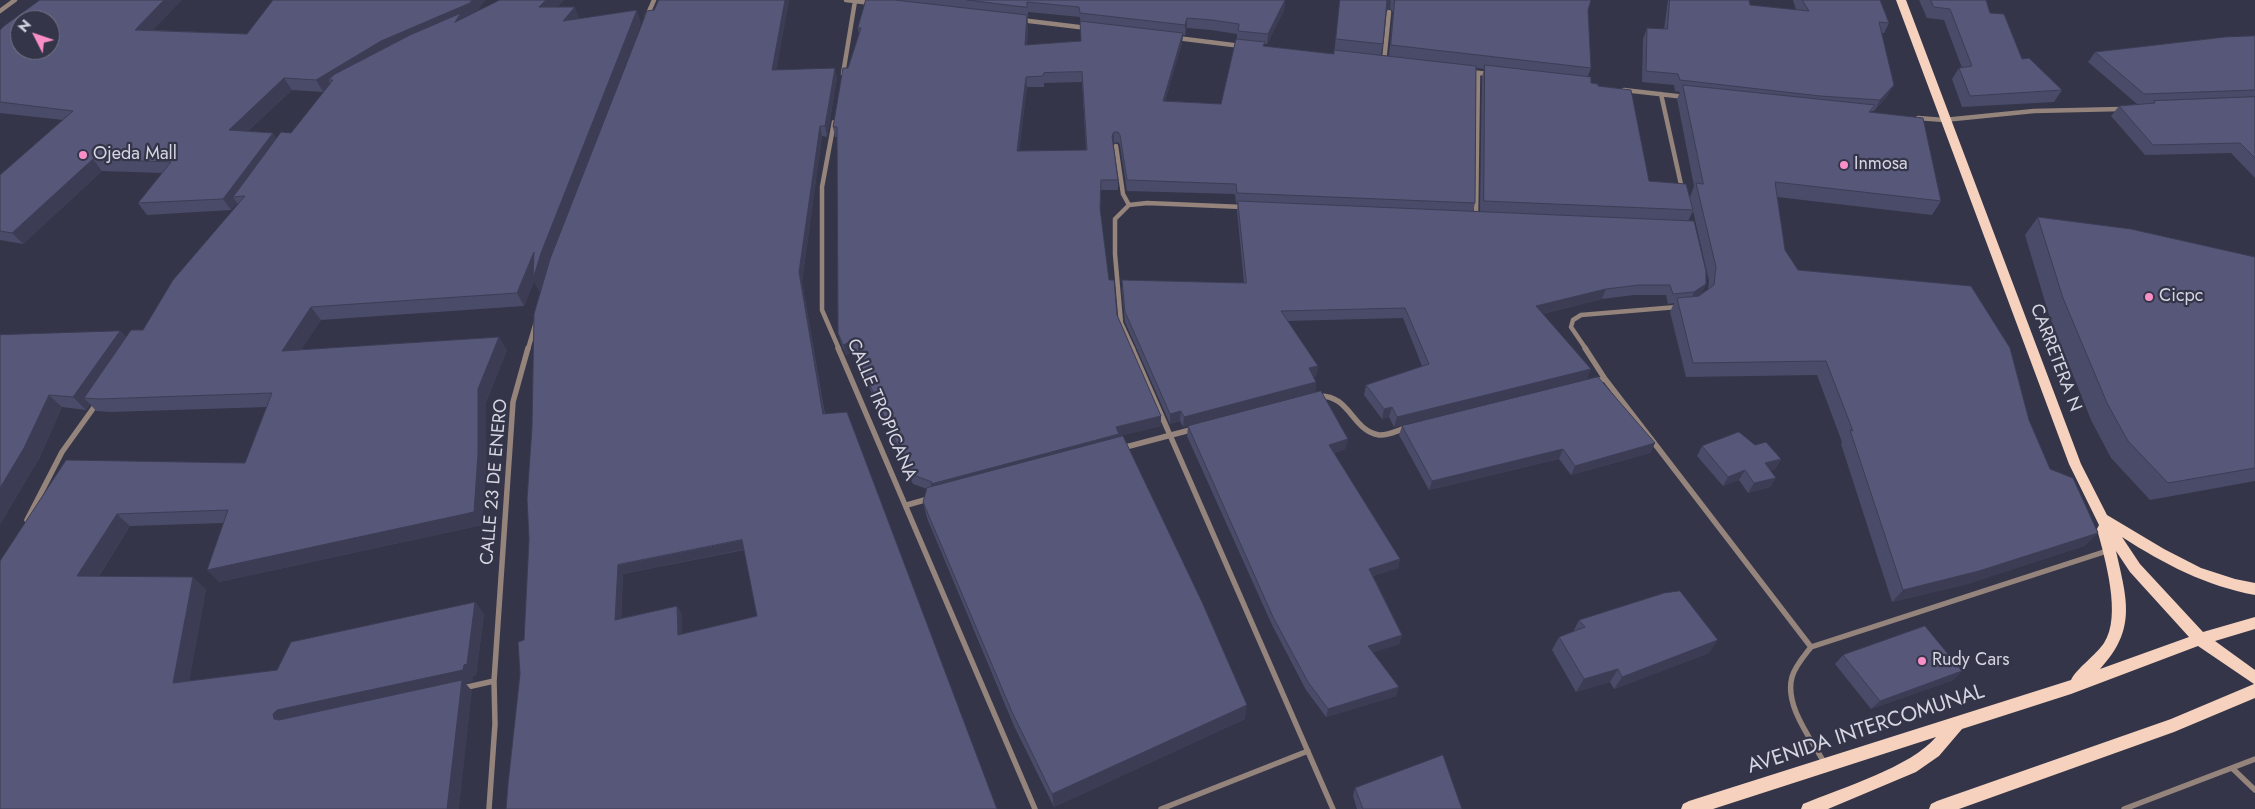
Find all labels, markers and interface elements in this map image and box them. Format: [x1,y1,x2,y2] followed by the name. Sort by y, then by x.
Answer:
[10,10,60,60] north arrow
[13,15,36,37] text: N
[93,144,177,166] place label: Ojeda Mall
[77,149,89,161] marker: Ojeda Mall
[1854,154,1908,176] place label: Inmosa
[1838,159,1850,171] marker: Inmosa
[2159,286,2203,308] place label: Cicpc
[2143,291,2155,303] marker: Cicpc
[2025,301,2085,415] street label: CARRETERA N
[841,336,921,484] street label: CALLE TROPICANA
[477,398,513,566] street label: CALLE 23 DE ENERO
[1932,650,2010,672] place label: Rudy Cars
[1916,655,1928,667] marker: Rudy Cars
[1744,680,1988,780] street label: AVENIDA INTERCOMUNAL

